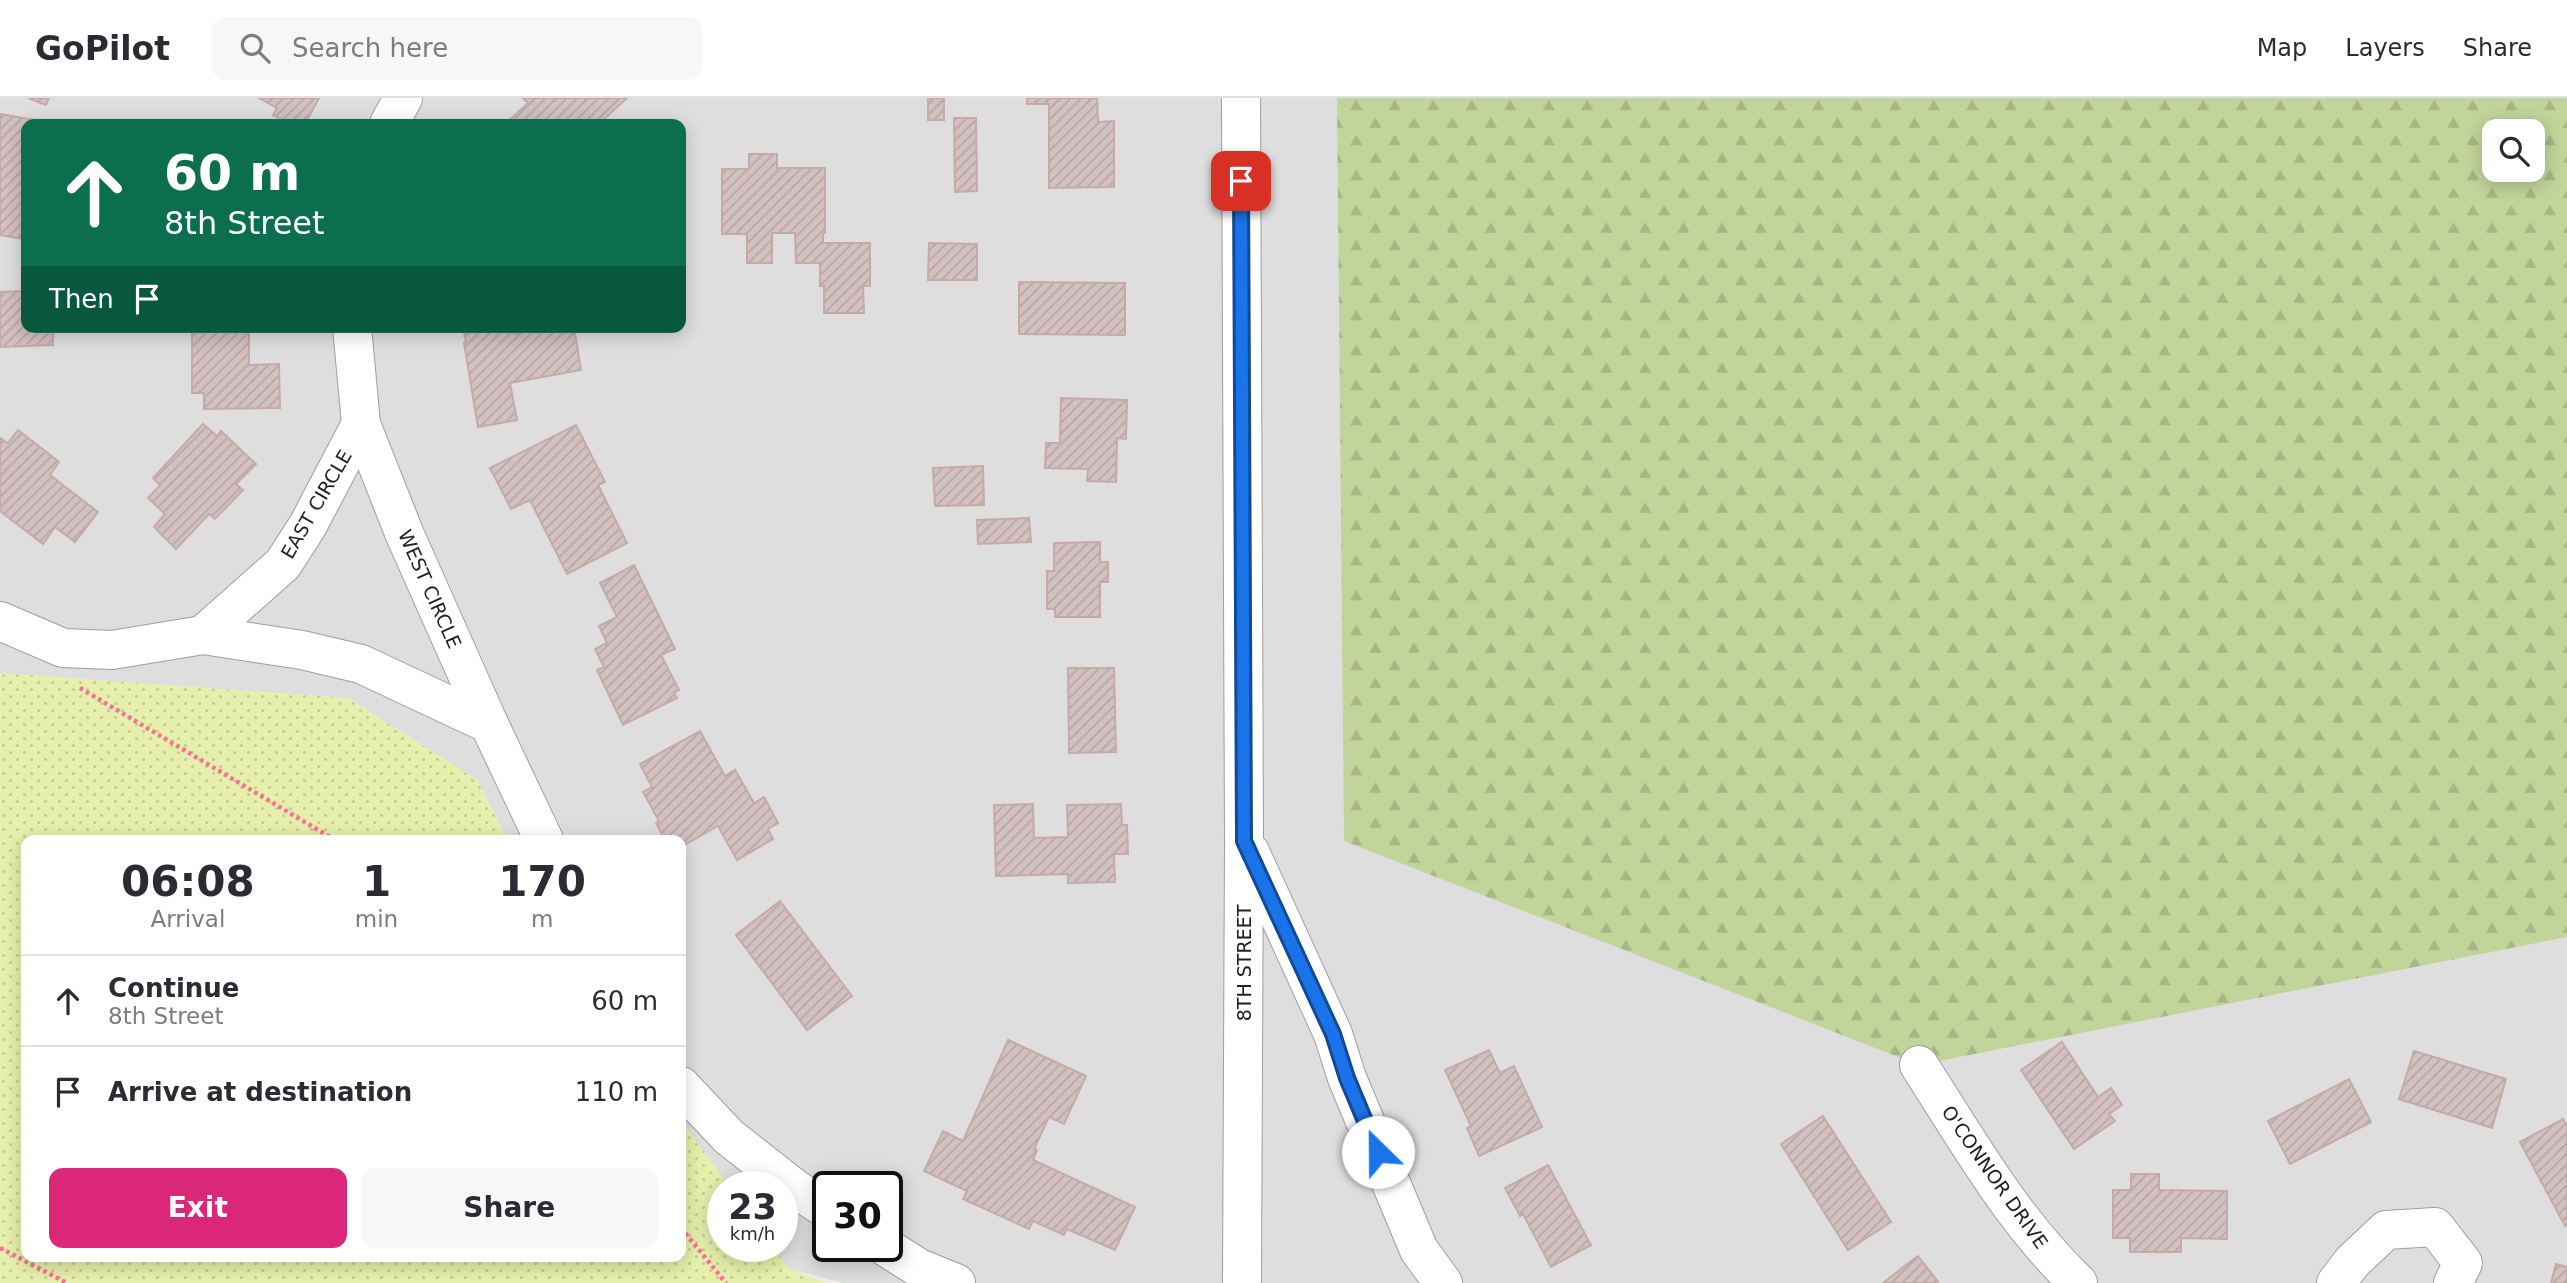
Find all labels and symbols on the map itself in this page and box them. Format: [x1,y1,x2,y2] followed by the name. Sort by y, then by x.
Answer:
[1211,151,1271,211] pin
[276,446,356,562] street label: EAST CIRCLE
[394,526,466,652] street label: WEST CIRCLE
[1233,904,1255,1021] street label: 8TH STREET
[1937,1101,2053,1253] street label: O'CONNOR DRIVE
[1341,1115,1415,1189] position arrow
[812,1171,903,1262] speed limit sign: 30

